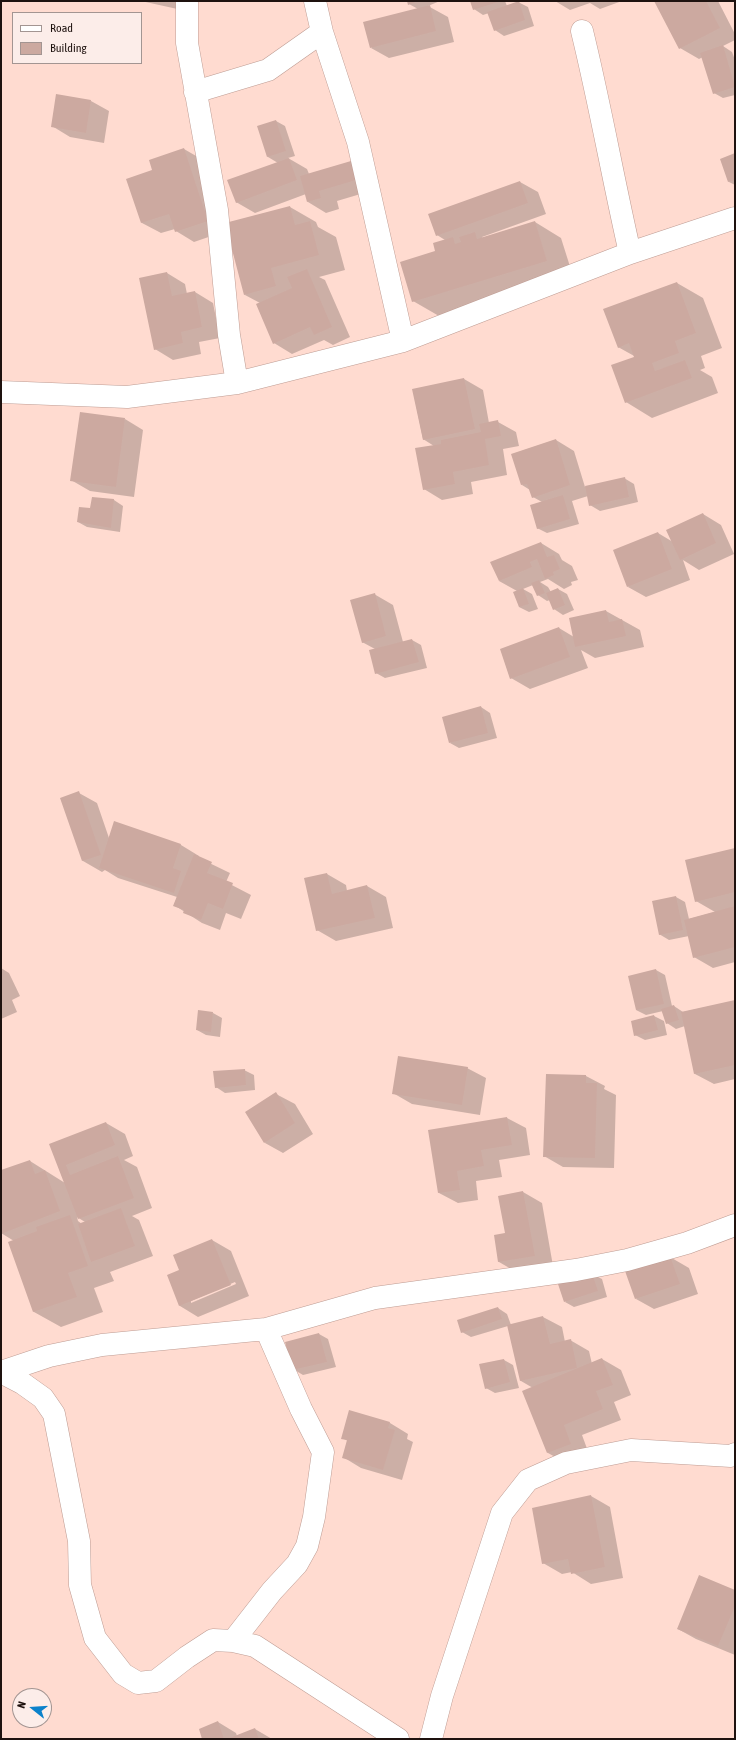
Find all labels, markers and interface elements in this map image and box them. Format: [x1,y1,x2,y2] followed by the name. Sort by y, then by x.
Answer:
[12,12,142,64] legend
[50,21,73,35] text: Road
[50,41,87,55] text: Building
[12,1688,52,1728] north arrow
[15,1700,28,1710] text: N

